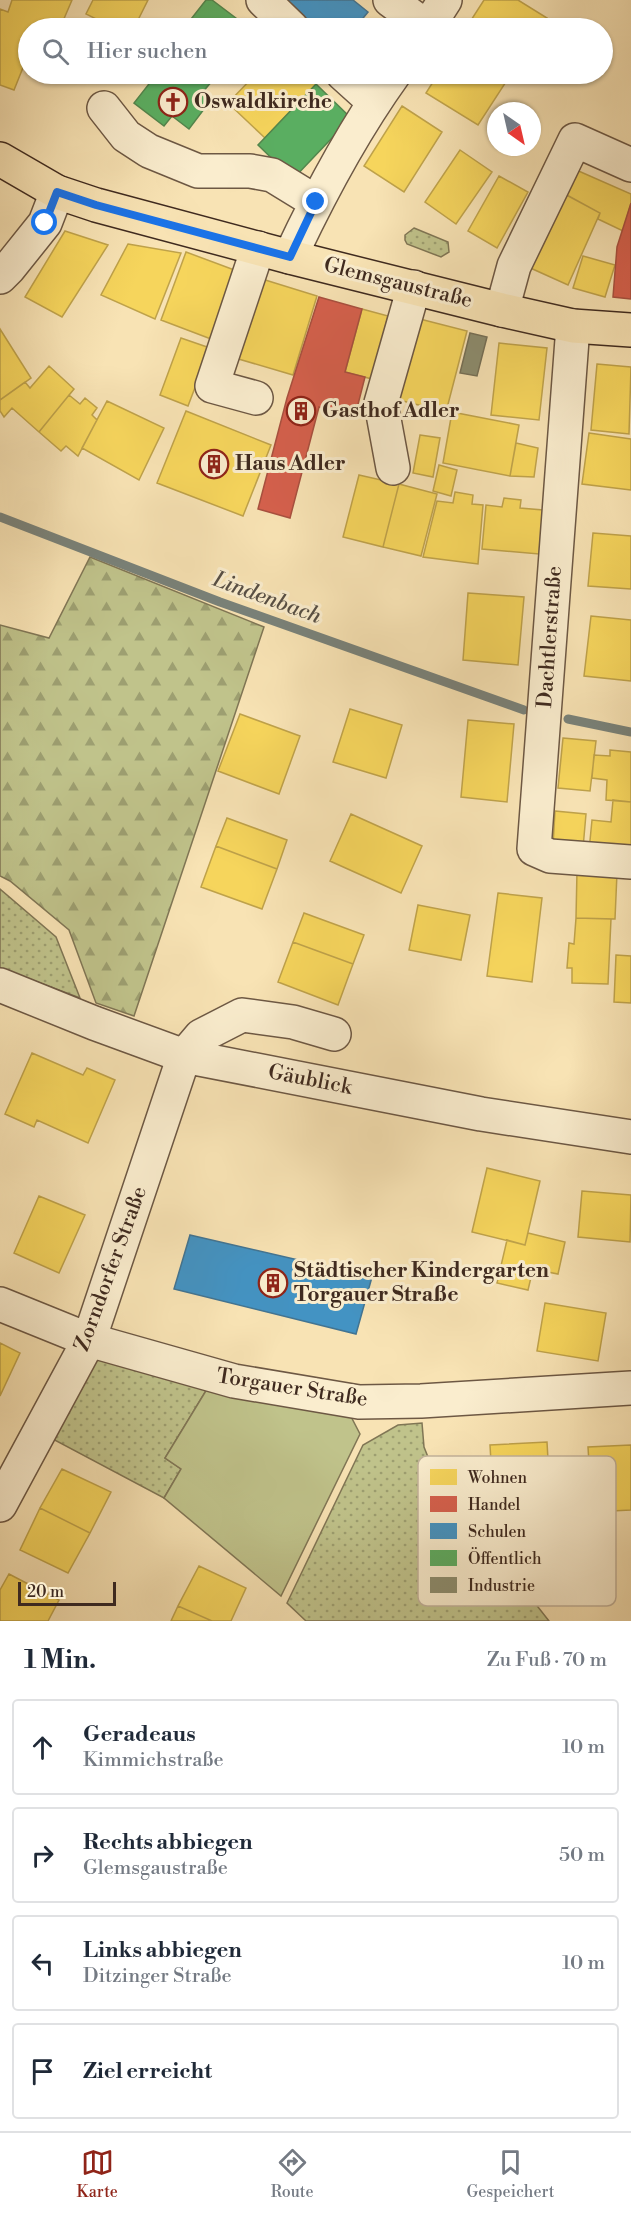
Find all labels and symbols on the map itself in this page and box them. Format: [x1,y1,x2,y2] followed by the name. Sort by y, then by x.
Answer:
[157,86,189,118] church icon: Oswaldkirche
[194,89,332,115] place label: Oswaldkirche
[487,102,541,156] north arrow
[302,188,328,214] route end
[31,209,57,235] route start
[321,252,475,314] street label: Glemsgaustraße
[285,395,317,427] building icon: Gasthof Adler
[322,398,460,424] place label: Gasthof Adler
[198,448,230,480] building icon: Haus Adler
[235,451,346,477] place label: Haus Adler
[532,565,568,709] street label: Dachtlerstraße
[208,566,325,630] water label: Lindenbach
[266,1059,355,1101] street label: Gäublick
[69,1183,153,1355] street label: Zorndorfer Straße
[294,1258,549,1308] place label: Städtischer Kindergarten Torgauer Straße
[257,1267,289,1299] building icon: Städtischer Kindergarten Torgauer Straße
[215,1363,369,1413] street label: Torgauer Straße
[418,1456,616,1606] legend
[467,1468,528,1488] text: Wohnen
[468,1495,521,1515] text: Handel
[468,1522,527,1542] text: Schulen
[468,1547,542,1569] text: Öffentlich
[468,1576,535,1596] text: Industrie
[18,1579,116,1606] scale bar

